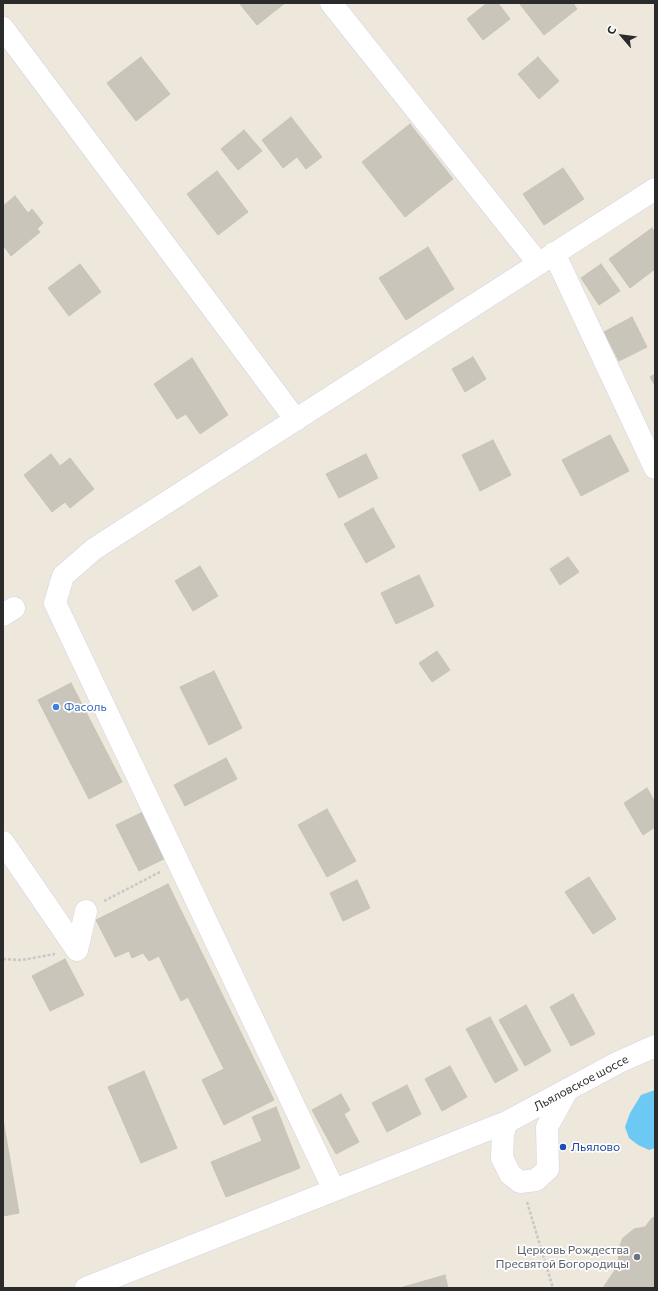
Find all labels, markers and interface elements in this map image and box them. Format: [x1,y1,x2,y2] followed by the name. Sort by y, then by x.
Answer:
[602,16,642,56] north arrow
[603,24,618,37] text: С
[64,700,107,714] place label: Фасоль
[51,702,61,712] marker: Фасоль
[531,1052,631,1114] street label: Льяловское шоссе
[571,1140,620,1154] place label: Льялово
[558,1142,568,1152] marker: Льялово
[495,1243,629,1271] place label: Церковь Рождества Пресвятой Богородицы
[632,1252,642,1262] marker: Церковь Рождества Пресвятой Богородицы

